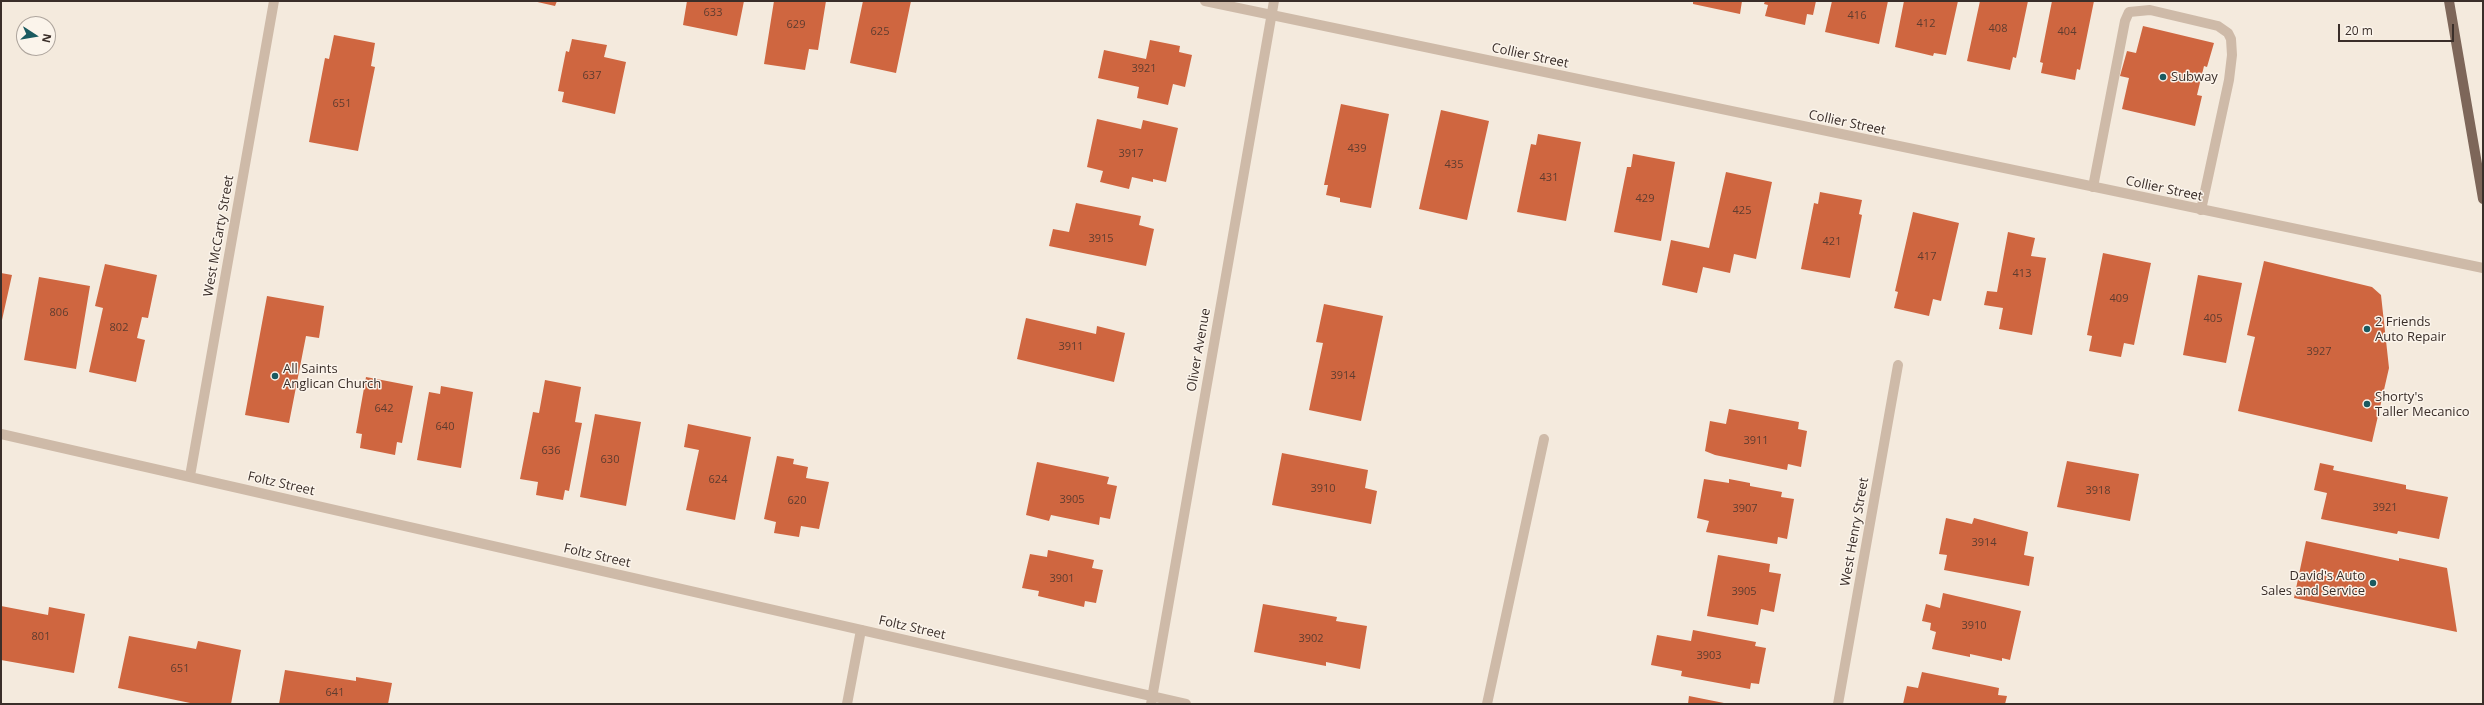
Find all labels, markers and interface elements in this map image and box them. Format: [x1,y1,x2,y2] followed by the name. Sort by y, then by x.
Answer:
[704,6,722,20] house number: 633
[1848,9,1866,23] house number: 416
[16,16,56,56] north arrow
[2340,16,2456,42] scale bar
[1917,17,1935,31] house number: 412
[787,18,805,32] house number: 629
[1989,22,2007,36] house number: 408
[2345,22,2373,39] text: 20 m
[871,25,889,39] house number: 625
[2058,25,2076,39] house number: 404
[39,32,56,44] text: N
[1490,40,1570,72] street label: Collier Street
[1131,62,1157,76] house number: 3921
[583,69,601,83] house number: 637
[2171,69,2218,85] place label: Subway
[2158,72,2168,82] marker: Subway
[333,97,351,111] house number: 651
[1807,107,1887,139] street label: Collier Street
[1348,142,1366,156] house number: 439
[1118,147,1144,161] house number: 3917
[1445,158,1463,172] house number: 435
[1540,171,1558,185] house number: 431
[2124,173,2204,205] street label: Collier Street
[201,174,237,298] street label: West McCarty Street
[1636,192,1654,206] house number: 429
[1733,204,1751,218] house number: 425
[1088,232,1114,246] house number: 3915
[1823,235,1841,249] house number: 421
[1918,250,1936,264] house number: 417
[2013,267,2031,281] house number: 413
[2110,292,2128,306] house number: 409
[50,306,68,320] house number: 806
[1184,307,1214,393] street label: Oliver Avenue
[2204,312,2222,326] house number: 405
[2375,314,2446,345] place label: 2 Friends Auto Repair
[110,321,128,335] house number: 802
[2362,324,2372,334] marker: 2 Friends Auto Repair
[1058,340,1084,354] house number: 3911
[2306,345,2332,359] house number: 3927
[283,361,381,392] place label: All Saints Anglican Church
[1330,369,1356,383] house number: 3914
[270,371,280,381] marker: All Saints Anglican Church
[2375,389,2470,420] place label: Shorty's Taller Mecanico
[2362,399,2372,409] marker: Shorty's Taller Mecanico
[375,402,393,416] house number: 642
[436,420,454,434] house number: 640
[1743,434,1769,448] house number: 3911
[542,444,560,458] house number: 636
[601,453,619,467] house number: 630
[246,469,316,499] street label: Foltz Street
[709,473,727,487] house number: 624
[1838,477,1872,587] street label: West Henry Street
[1310,482,1336,496] house number: 3910
[2085,484,2111,498] house number: 3918
[1059,493,1085,507] house number: 3905
[788,494,806,508] house number: 620
[2372,501,2398,515] house number: 3921
[1732,502,1758,516] house number: 3907
[1971,536,1997,550] house number: 3914
[562,541,632,571] street label: Foltz Street
[2261,568,2365,599] place label: David's Auto Sales and Service
[1049,572,1075,586] house number: 3901
[2368,578,2378,588] marker: David's Auto Sales and Service
[1731,585,1757,599] house number: 3905
[877,613,947,643] street label: Foltz Street
[1961,619,1987,633] house number: 3910
[32,630,50,644] house number: 801
[1298,632,1324,646] house number: 3902
[1696,649,1722,663] house number: 3903
[171,662,189,676] house number: 651
[326,686,344,700] house number: 641

